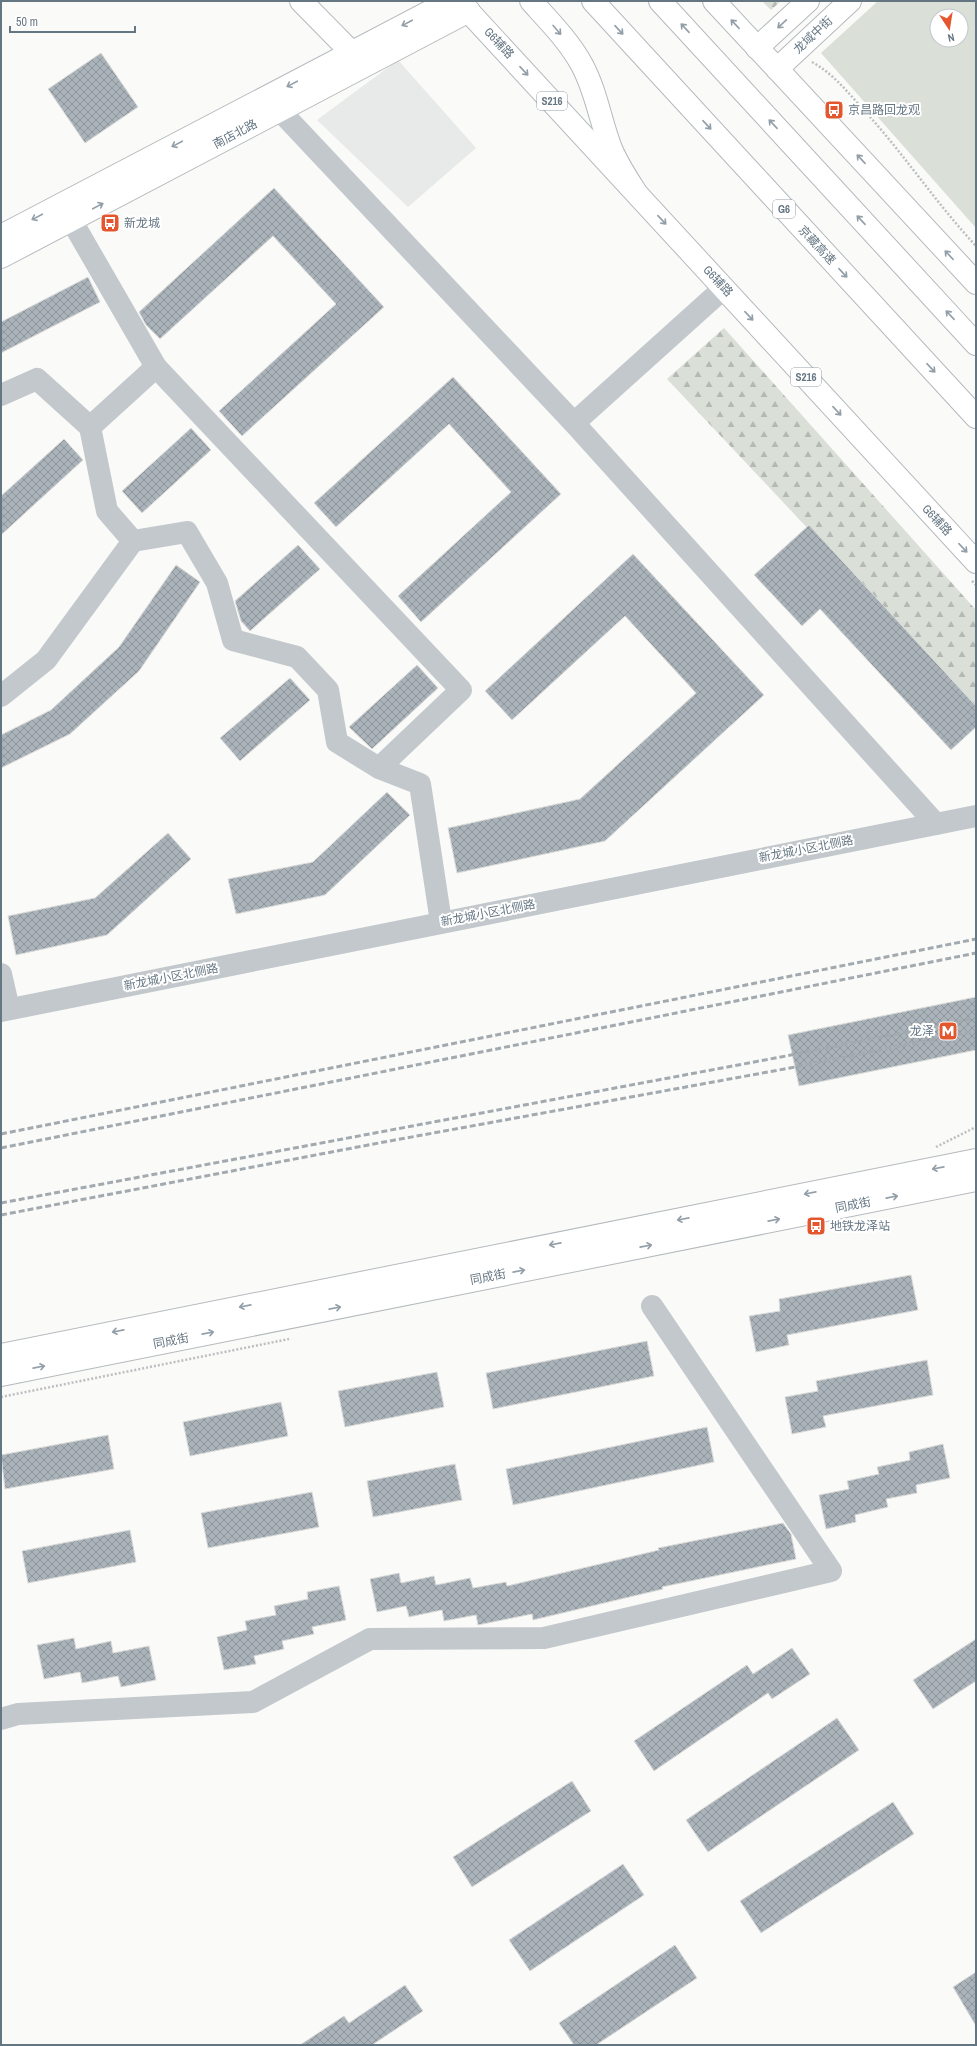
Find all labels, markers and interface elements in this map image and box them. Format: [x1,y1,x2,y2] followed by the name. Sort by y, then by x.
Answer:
[10,8,135,34] scale bar
[929,8,969,48] north arrow
[790,13,836,57] street label: 龙域中街
[16,14,38,30] text: 50 m
[731,19,740,30] one-way arrow
[401,20,413,28] one-way arrow
[777,20,788,29] one-way arrow
[480,24,518,62] street label: G6辅路
[681,24,690,34] one-way arrow
[552,25,561,35] one-way arrow
[615,25,624,35] one-way arrow
[946,30,956,45] text: N
[519,66,529,76] one-way arrow
[286,80,298,88] one-way arrow
[537,92,567,110] road number: S216
[823,99,845,121] bus stop icon: 京昌路回龙观
[848,102,920,118] place label: 京昌路回龙观
[210,116,260,152] street label: 南店北路
[769,119,778,129] one-way arrow
[703,120,712,131] one-way arrow
[171,141,183,148] one-way arrow
[857,155,866,165] one-way arrow
[773,200,795,218] road number: G6
[91,202,103,210] one-way arrow
[99,212,121,234] bus stop icon: 新龙城
[31,214,43,221] one-way arrow
[857,214,866,225] one-way arrow
[124,215,160,231] place label: 新龙城
[657,215,666,225] one-way arrow
[795,222,839,268] street label: 京藏高速
[945,250,954,260] one-way arrow
[699,262,737,300] street label: G6辅路
[838,267,847,277] one-way arrow
[945,310,954,320] one-way arrow
[745,311,754,321] one-way arrow
[926,363,936,373] one-way arrow
[791,368,821,386] road number: S216
[833,406,842,417] one-way arrow
[918,501,956,539] street label: G6辅路
[958,543,967,553] one-way arrow
[757,832,855,866] street label: 新龙城小区北侧路
[439,896,537,930] street label: 新龙城小区北侧路
[122,960,220,994] street label: 新龙城小区北侧路
[937,1020,959,1042] metro station icon: 龙泽
[910,1023,934,1039] place label: 龙泽
[932,1164,945,1172] one-way arrow
[804,1190,817,1198] one-way arrow
[885,1192,898,1200] one-way arrow
[834,1194,872,1216] street label: 同成街
[677,1215,690,1223] one-way arrow
[805,1215,827,1237] bus stop icon: 地铁龙泽站
[767,1216,780,1224] one-way arrow
[830,1218,890,1234] place label: 地铁龙泽站
[549,1240,562,1248] one-way arrow
[640,1241,653,1249] one-way arrow
[469,1266,507,1288] street label: 同成街
[512,1267,525,1275] one-way arrow
[239,1302,252,1310] one-way arrow
[329,1304,342,1312] one-way arrow
[111,1328,124,1336] one-way arrow
[201,1329,214,1337] one-way arrow
[152,1330,190,1352] street label: 同成街
[32,1363,45,1371] one-way arrow

